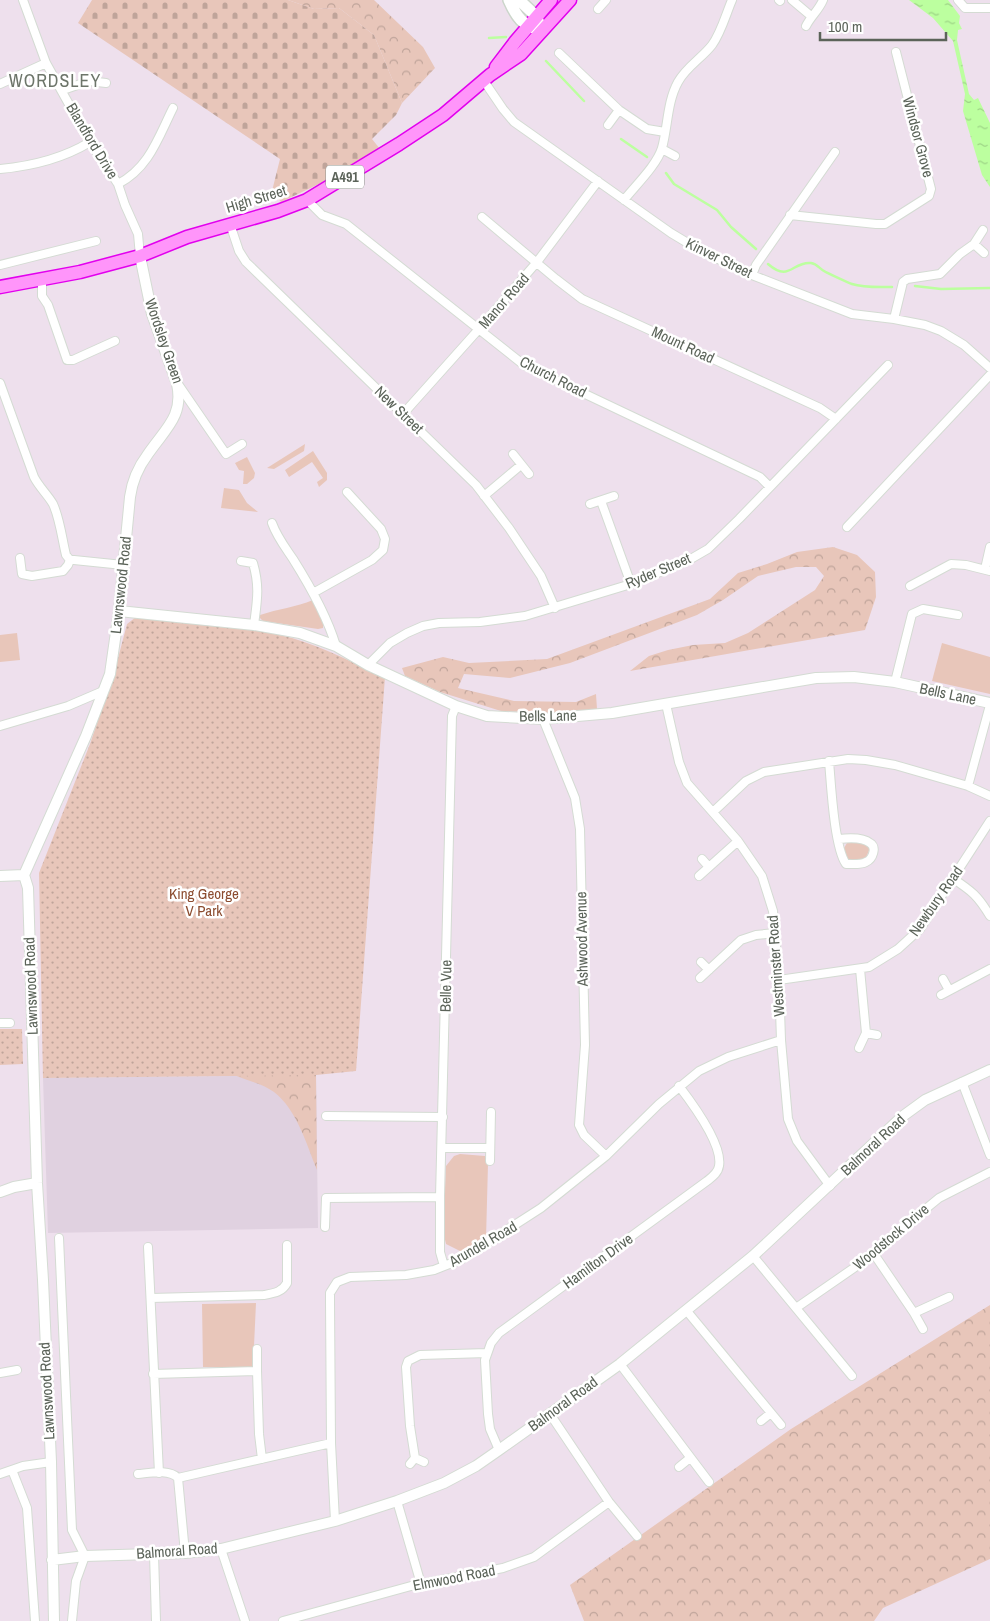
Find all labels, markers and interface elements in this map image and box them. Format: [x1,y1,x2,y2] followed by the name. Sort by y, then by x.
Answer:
[820,10,946,42] scale bar
[828,16,862,37] text: 100 m
[9,68,101,93] district label: WORDSLEY
[898,94,939,180] street label: Windsor Grove
[61,99,124,183] street label: Blandford Drive
[326,166,364,188] road number: A491
[223,179,289,218] street label: High Street
[682,232,757,283] street label: Kinver Street
[473,268,534,333] street label: Manor Road
[140,296,189,386] street label: Wordsley Green
[648,321,718,368] street label: Mount Road
[516,351,590,402] street label: Church Road
[370,381,429,439] street label: New Street
[105,535,136,635] street label: Lawnswood Road
[622,547,694,594] street label: Ryder Street
[918,677,979,710] street label: Bells Lane
[519,704,577,726] street label: Bells Lane
[904,861,968,940] street label: Newbury Road
[169,883,239,921] park label: King George V Park
[570,891,593,988] street label: Ashwood Avenue
[761,915,790,1017] street label: Westminster Road
[18,937,43,1035] street label: Lawnswood Road
[435,960,456,1012] street label: Belle Vue
[836,1109,910,1180] street label: Balmoral Road
[848,1198,933,1275] street label: Woodstock Drive
[444,1216,521,1272] street label: Arundel Road
[558,1228,637,1293] street label: Hamilton Drive
[33,1342,60,1440] street label: Lawnswood Road
[524,1371,602,1436] street label: Balmoral Road
[136,1537,218,1564] street label: Balmoral Road
[411,1559,497,1596] street label: Elmwood Road

